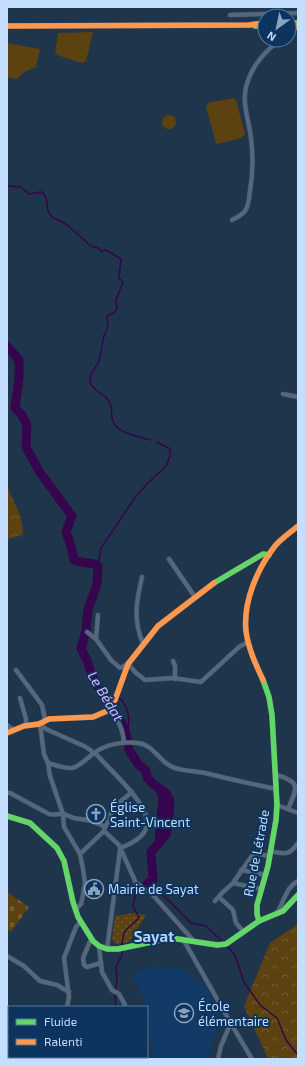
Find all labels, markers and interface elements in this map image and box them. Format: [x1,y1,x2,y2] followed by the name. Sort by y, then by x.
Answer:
[257,8,297,48] north arrow
[264,29,278,44] text: N
[85,668,128,725] water label: Le Bédat
[110,798,190,830] place label: Église Saint-Vincent
[85,803,107,825] church icon: Église Saint-Vincent
[240,808,272,898] street label: Rue de Létrade
[83,878,105,900] public building icon: Mairie de Sayat
[108,881,199,897] place label: Mairie de Sayat
[134,927,174,946] district label: Sayat
[198,997,269,1029] place label: École élémentaire
[173,1002,195,1024] school or university icon: École élémentaire
[8,1006,148,1058] legend
[44,1014,77,1028] text: Fluide
[44,1034,83,1048] text: Ralenti

